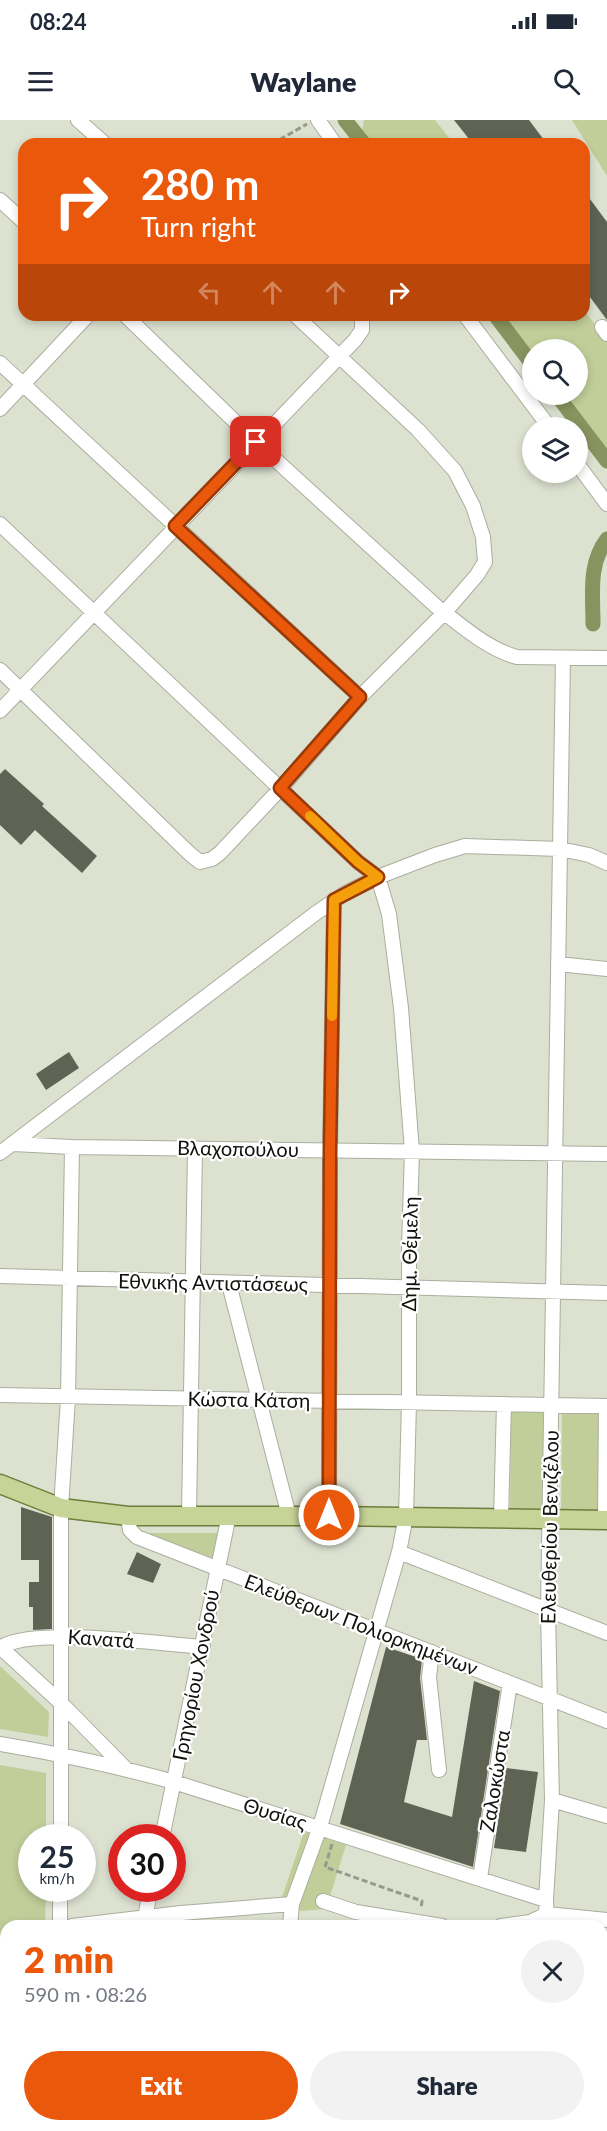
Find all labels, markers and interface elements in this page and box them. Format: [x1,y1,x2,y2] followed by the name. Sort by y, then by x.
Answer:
[30,8,87,35] text: 08:24
[24,65,57,98] icon: menu
[251,65,356,98] text: Waylane
[550,65,583,98] icon: search
[141,159,259,209] text: 280 m
[42,162,120,240] icon: right
[141,210,256,243] text: Turn right
[193,276,226,309] icon: left
[256,276,289,309] icon: ahead
[319,276,352,309] icon: ahead
[382,276,415,309] icon: right
[522,339,588,483] map controls
[522,339,588,405] button: search
[230,416,281,467] pin
[522,417,588,483] button: layers
[239,425,272,458] icon: arrive
[177,1135,299,1161] street label: Βλαχοπούλου
[396,1196,422,1312] street label: Δημ. Θέμελη
[118,1268,308,1296] street label: Εθνικής Αντιστάσεως
[187,1386,311,1412] street label: Κώστα Κάτση
[535,1430,563,1624] street label: Ελευθερίου Βενιζέλου
[297,1483,361,1547] position arrow
[241,1568,481,1680] street label: Ελεύθερων Πολιορκημένων
[167,1587,223,1762] street label: Γρηγορίου Χονδρού
[67,1624,135,1652] street label: Κανατά
[474,1728,514,1834] street label: Ζαλοκώστα
[241,1792,310,1834] street label: Θυσίας
[108,1824,186,1902] speed limit sign: 30
[40,1838,74,1874] text: 25
[39,1869,75,1887] text: km/h
[24,1937,114,1981] text: 2 min
[521,1940,584,2003] button: close
[24,1982,147,2006] text: 590 m · 08:26
[24,2051,298,2120] button: Exit
[310,2051,584,2120] button: Share

